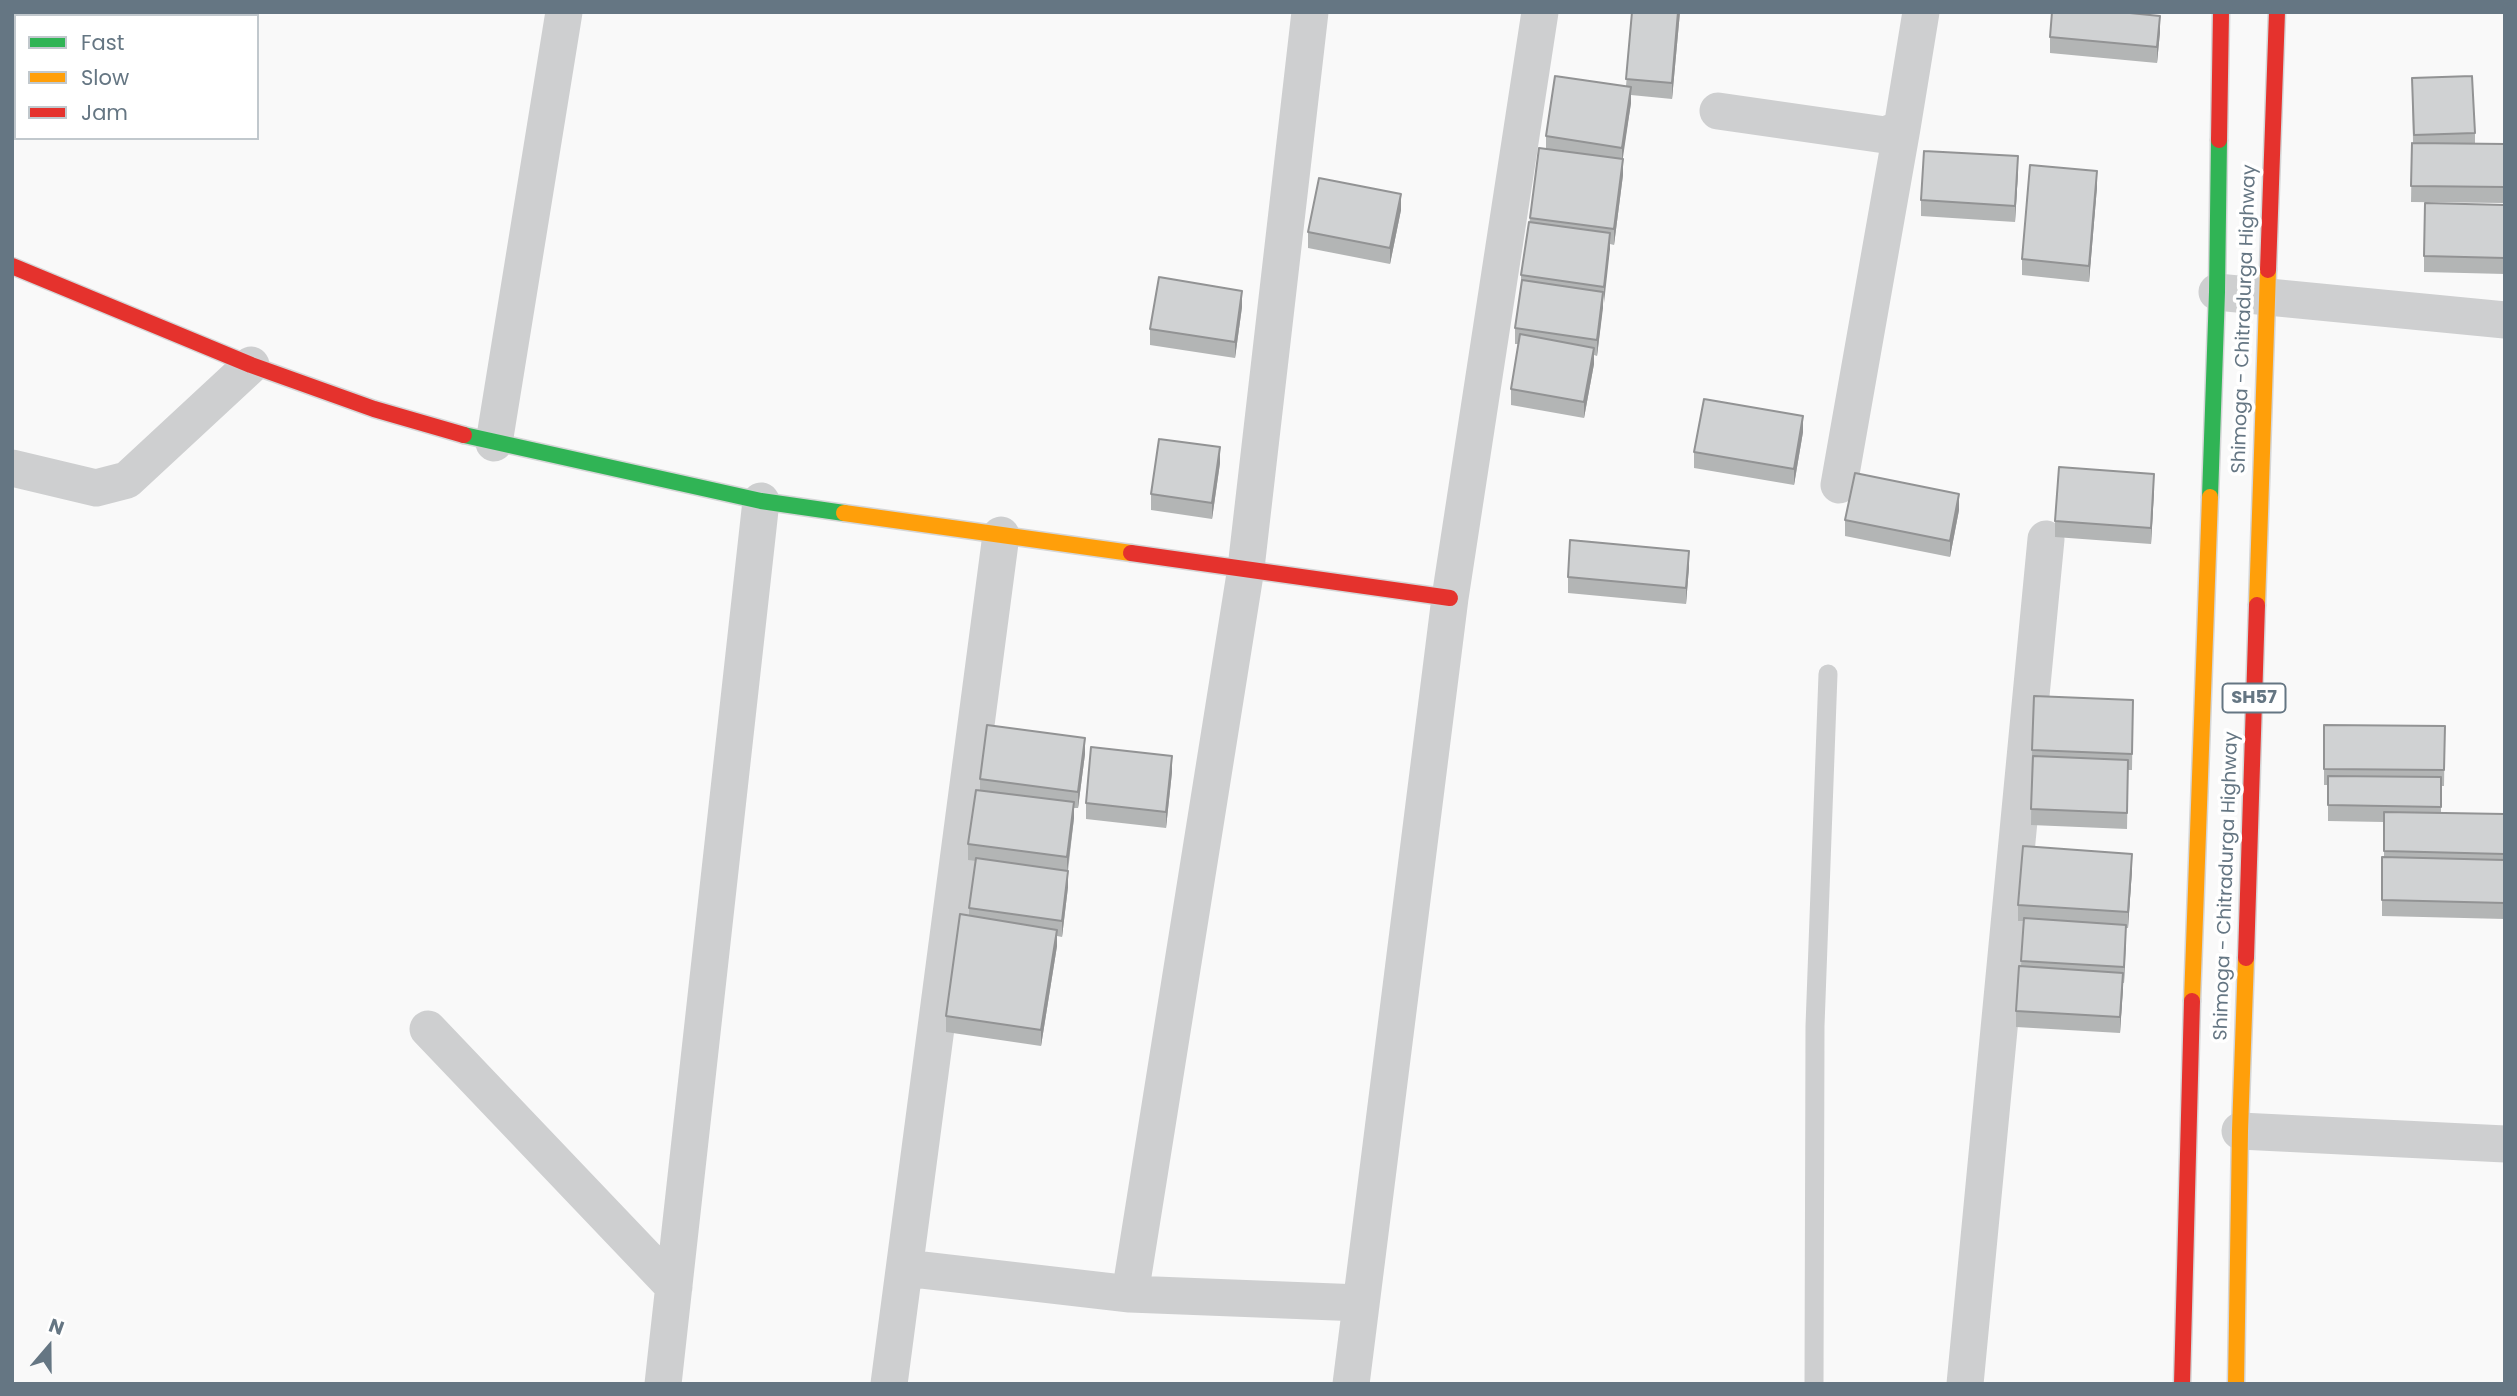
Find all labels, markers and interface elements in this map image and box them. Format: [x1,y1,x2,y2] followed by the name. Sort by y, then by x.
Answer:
[14,14,259,140] legend
[81,28,124,57] text: Fast
[81,63,129,92] text: Slow
[81,98,128,127] text: Jam
[2228,164,2262,474] street label: Shimoga - Chitradurga Highway
[2222,684,2286,712] road number: SH57
[2210,731,2244,1041] street label: Shimoga - Chitradurga Highway
[14,1312,84,1382] north arrow
[45,1312,68,1342] text: N

